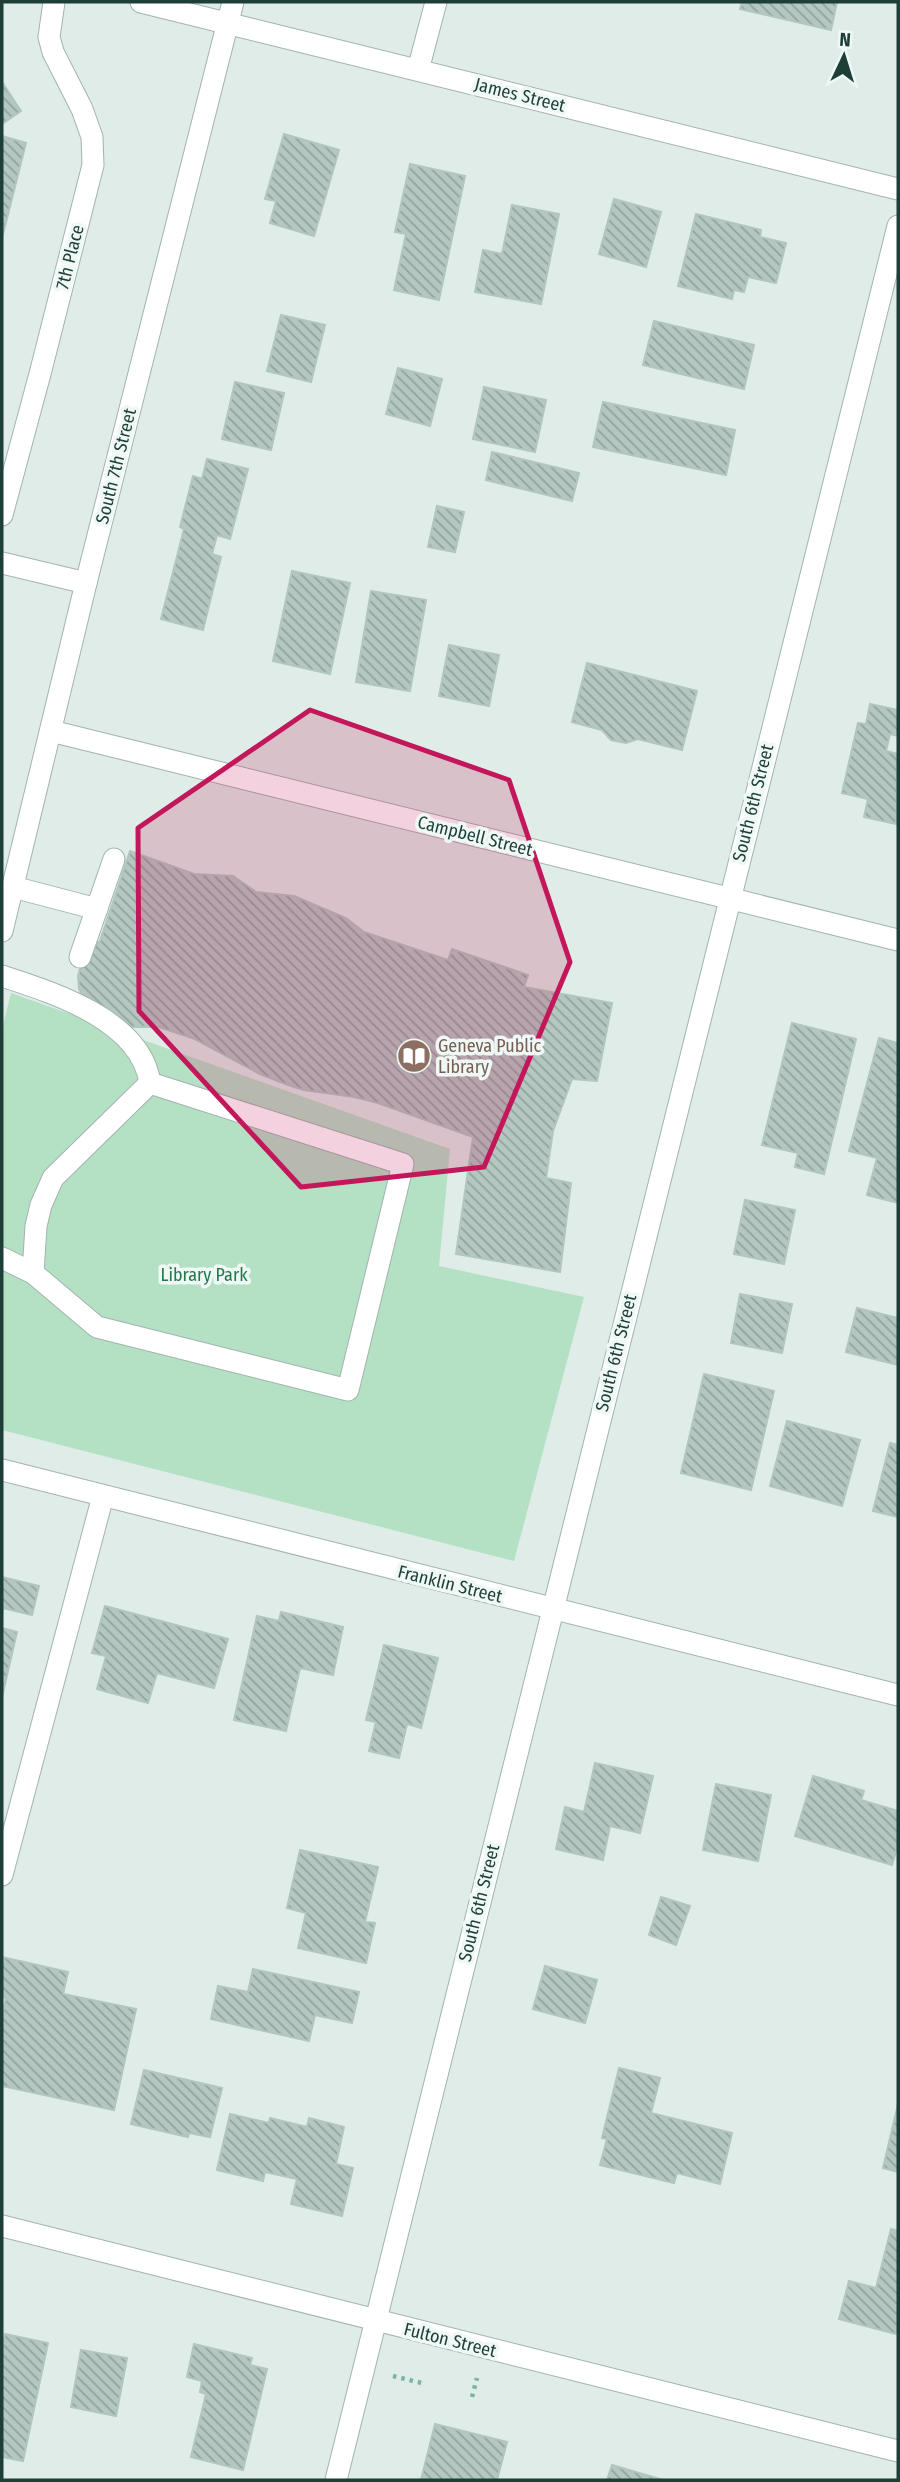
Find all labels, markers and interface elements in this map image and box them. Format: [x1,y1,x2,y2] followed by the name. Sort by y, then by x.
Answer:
[809,21,879,91] north arrow
[839,28,852,51] text: N
[472,73,568,117] street label: James Street
[51,222,89,292] street label: 7th Place
[91,406,141,526] street label: South 7th Street
[728,742,778,864] street label: South 6th Street
[415,811,535,861] street label: Campbell Street
[438,1035,542,1078] place label: Geneva Public Library
[395,1037,433,1075] library icon: Geneva Public Library
[160,1264,248,1286] park label: Library Park
[591,1292,641,1414] street label: South 6th Street
[395,1560,505,1608] street label: Franklin Street
[454,1842,504,1964] street label: South 6th Street
[402,2318,499,2362] street label: Fulton Street

